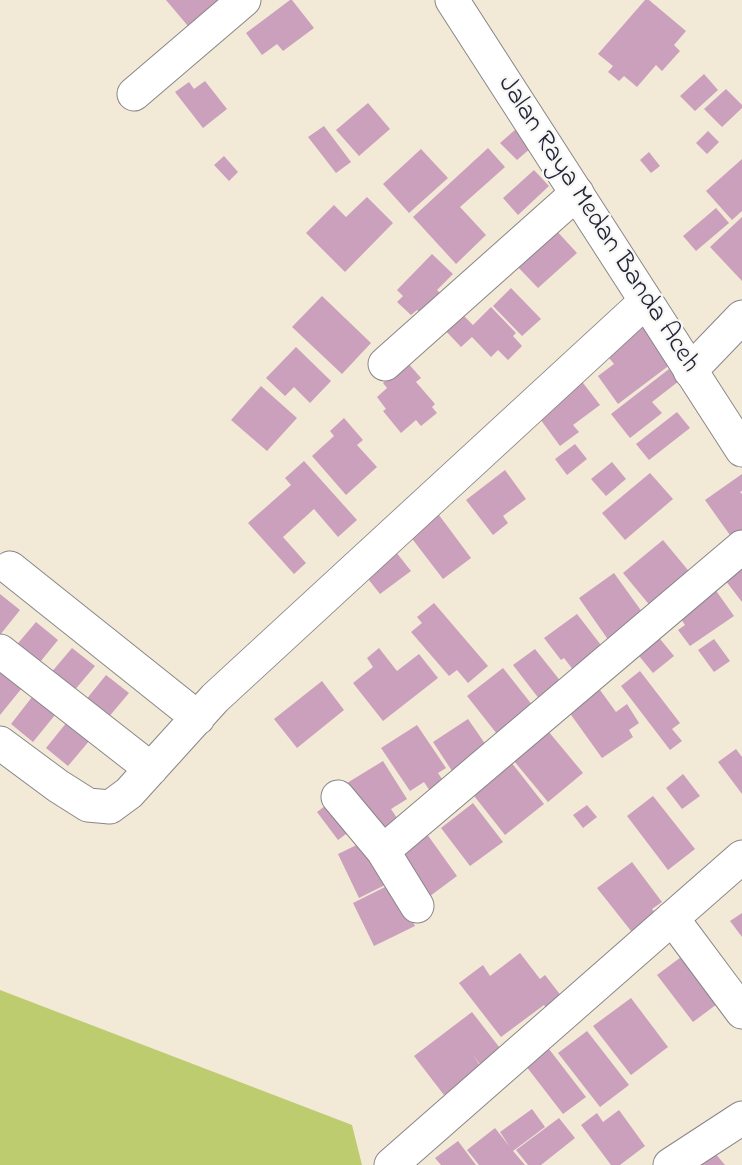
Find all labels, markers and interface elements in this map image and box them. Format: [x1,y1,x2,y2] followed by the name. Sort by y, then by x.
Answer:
[489,71,705,379] street label: Jalan Raya Medan Banda Aceh

